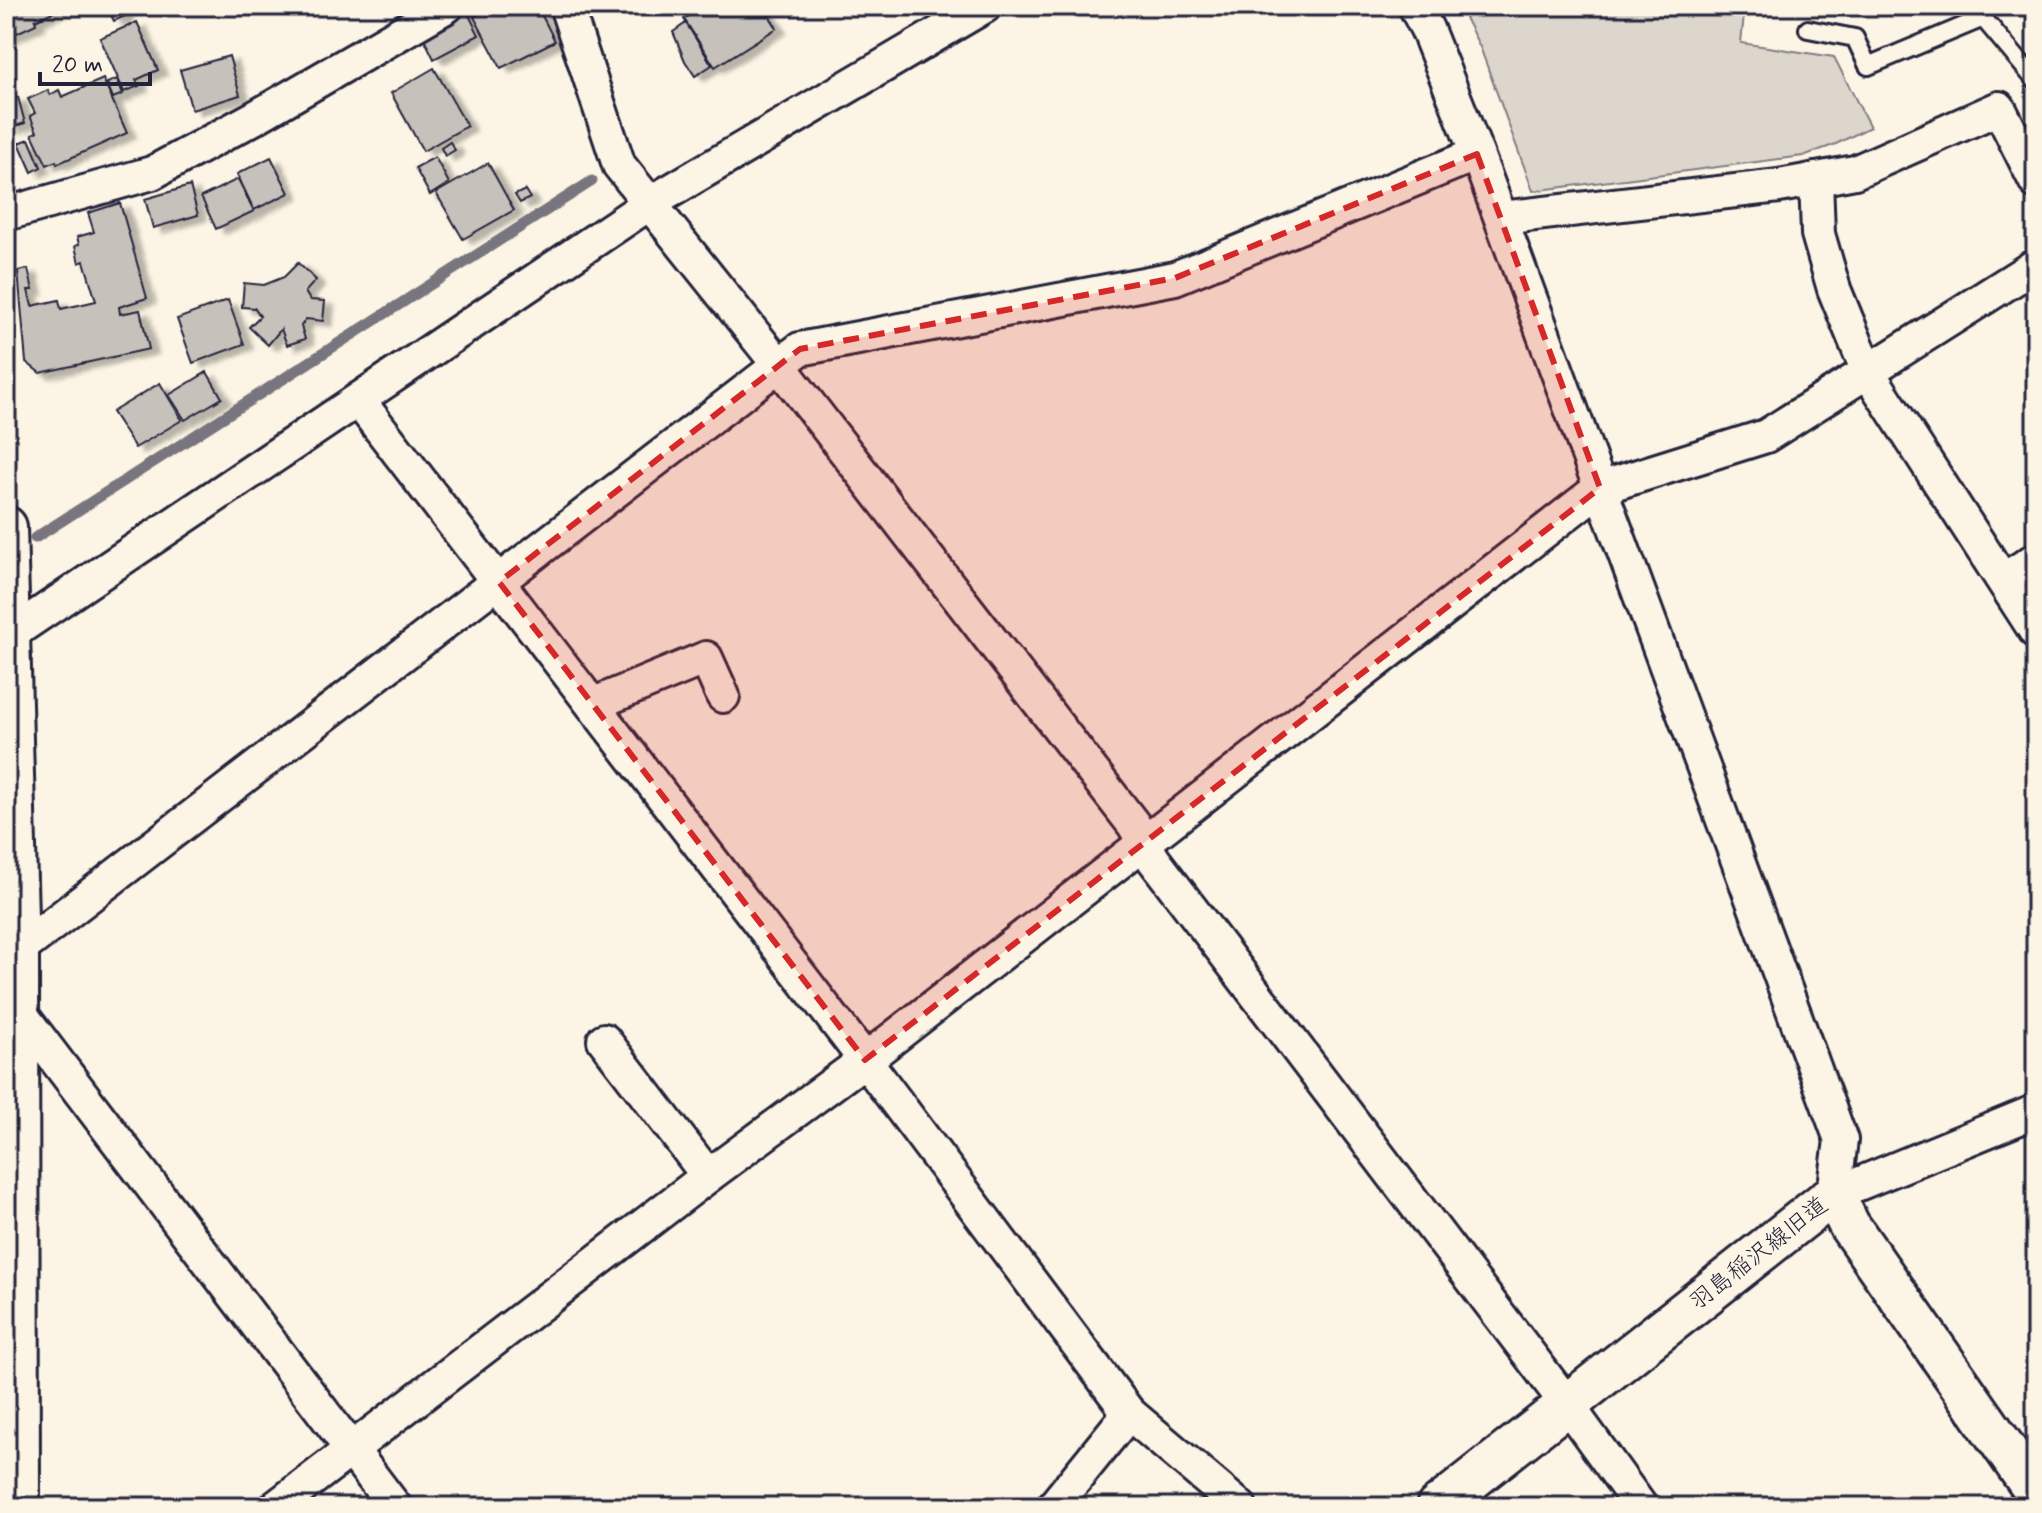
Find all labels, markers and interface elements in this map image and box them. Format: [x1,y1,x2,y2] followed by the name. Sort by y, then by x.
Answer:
[40,36,150,86] scale bar
[52,50,103,81] text: 20 m
[1683,1190,1835,1318] street label: 羽島稲沢線旧道

